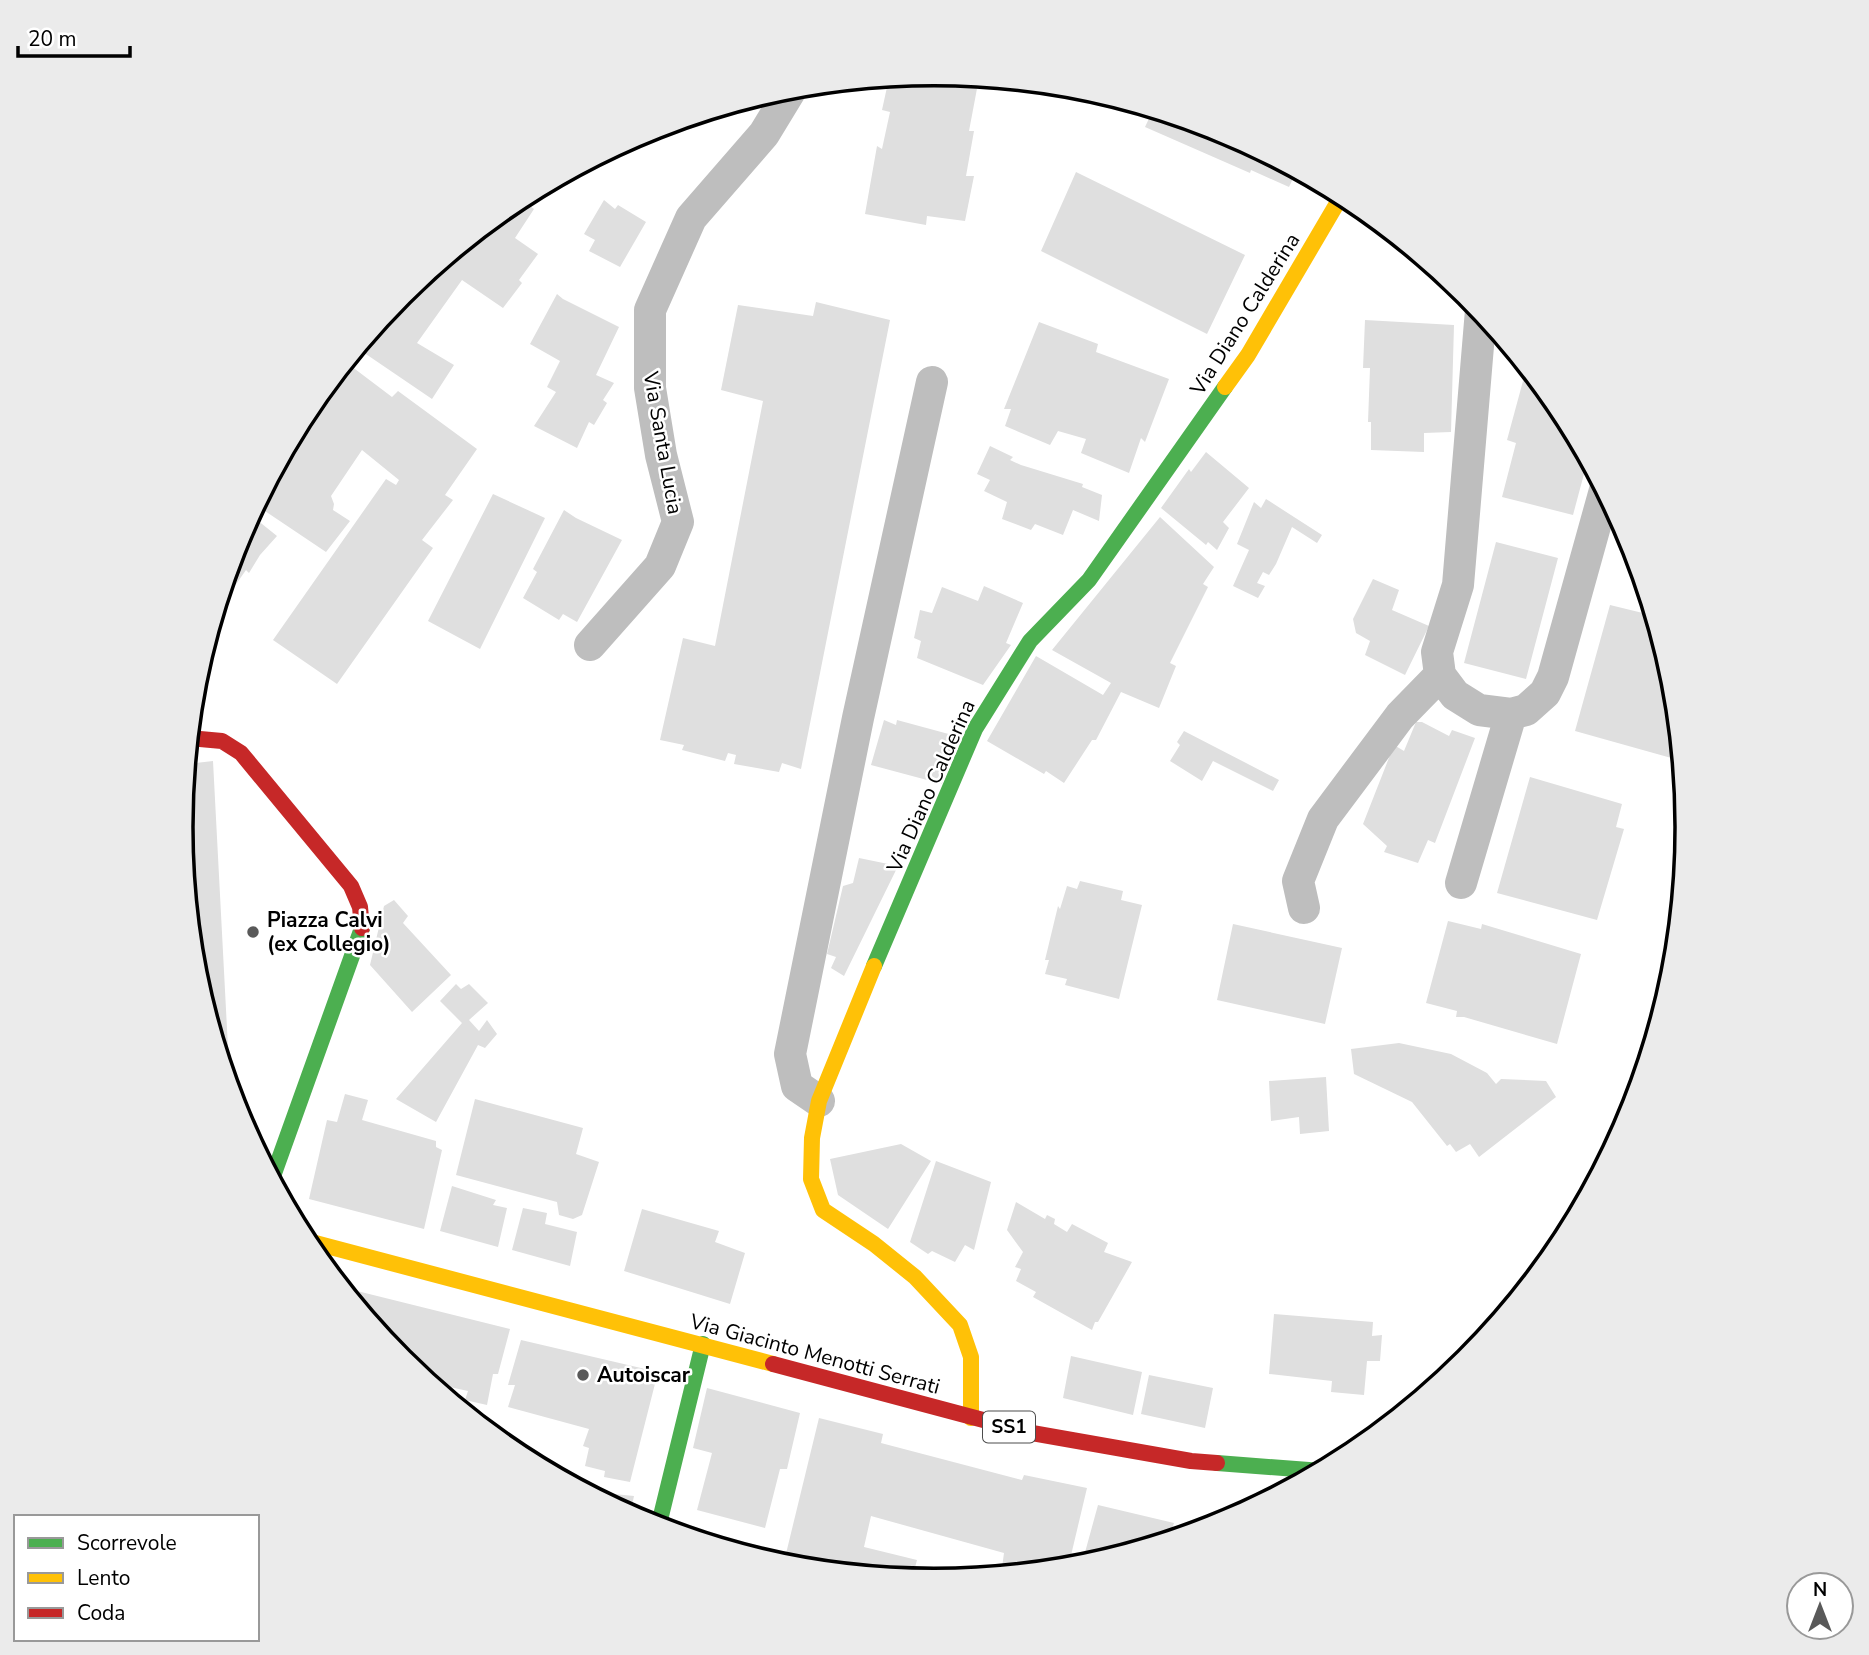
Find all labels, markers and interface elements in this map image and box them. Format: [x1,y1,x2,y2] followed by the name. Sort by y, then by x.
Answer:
[18,14,130,58] scale bar
[28,25,77,53] text: 20 m
[1183,228,1306,401] street label: Via Diano Calderina
[636,368,689,517] street label: Via Santa Lucia
[880,695,982,878] street label: Via Diano Calderina
[267,906,391,958] place label: Piazza Calvi (ex Collegio)
[245,924,261,940] marker: Piazza Calvi (ex Collegio)
[686,1307,943,1401] street label: Via Giacinto Menotti Serrati
[597,1361,691,1389] place label: Autoiscar
[575,1367,591,1383] marker: Autoiscar
[983,1412,1035,1442] road number: SS1
[14,1515,259,1641] legend
[77,1529,177,1557] text: Scorrevole
[77,1564,130,1592] text: Lento
[1785,1571,1855,1641] north arrow
[1813,1577,1827,1603] text: N
[77,1599,125,1627] text: Coda

